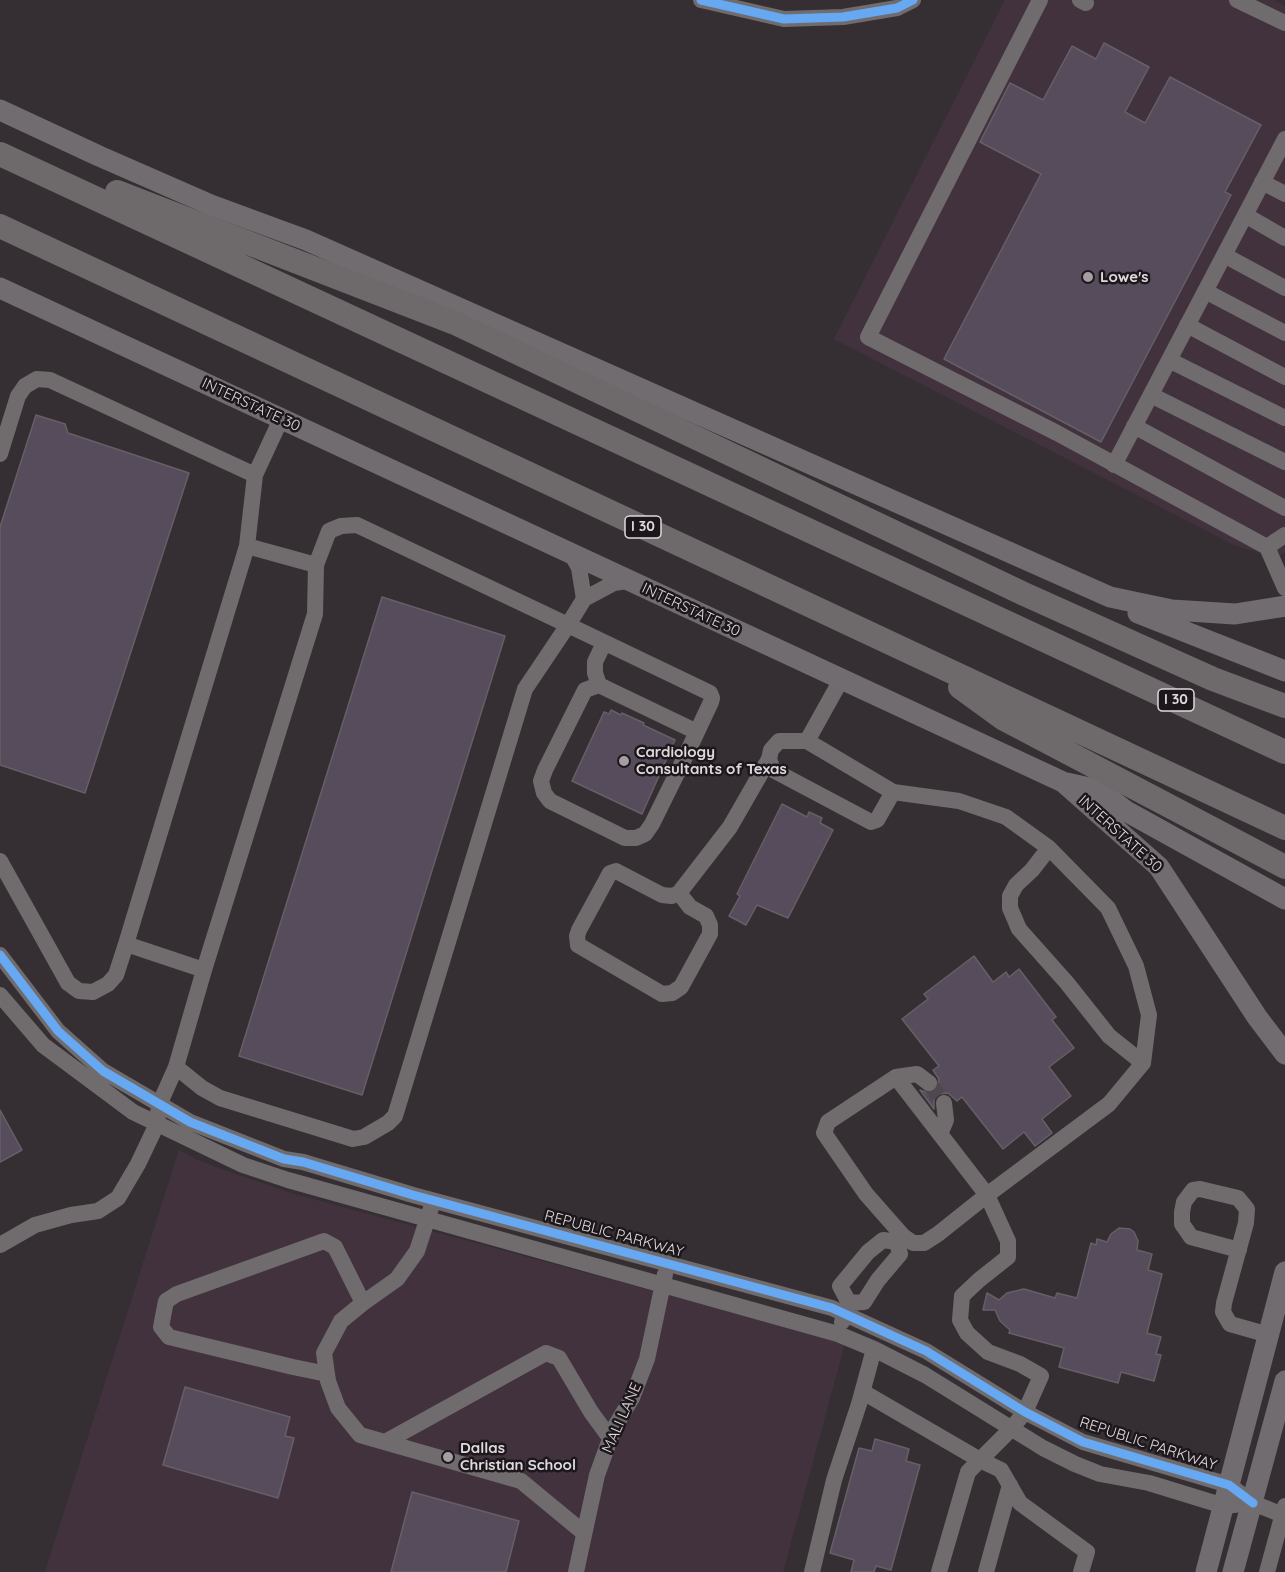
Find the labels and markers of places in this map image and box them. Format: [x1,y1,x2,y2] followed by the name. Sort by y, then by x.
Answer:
[1100,268,1149,286] place label: Lowe's
[1081,270,1095,284] marker: Lowe's
[636,743,787,778] place label: Cardiology Consultants of Texas
[617,754,631,768] marker: Cardiology Consultants of Texas
[460,1439,576,1474] place label: Dallas Christian School
[441,1450,455,1464] marker: Dallas Christian School

